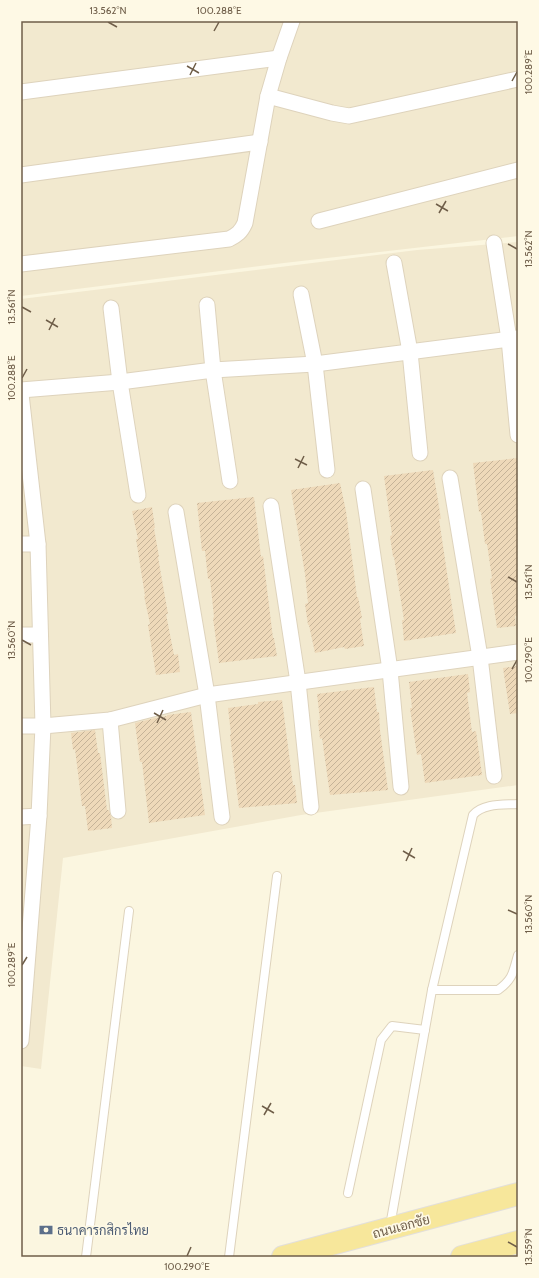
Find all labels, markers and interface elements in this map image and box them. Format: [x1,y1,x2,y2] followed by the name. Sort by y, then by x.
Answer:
[89,4,127,17] text: 13.562°N
[197,4,242,17] text: 100.288°E
[522,49,535,94] text: 100.289°E
[522,230,535,268] text: 13.562°N
[5,290,18,324] text: 13.561°N
[5,355,18,400] text: 100.288°E
[522,565,535,599] text: 13.561°N
[5,621,18,659] text: 13.560°N
[522,637,535,683] text: 100.290°E
[522,895,535,933] text: 13.560°N
[5,942,18,987] text: 100.289°E
[371,1211,431,1241] street label: ถนนเอกชัย
[38,1222,54,1238] bank icon: ธนาคารกสิกรไทย
[57,1222,149,1238] place label: ธนาคารกสิกรไทย
[522,1228,535,1266] text: 13.559°N
[164,1260,210,1273] text: 100.290°E

